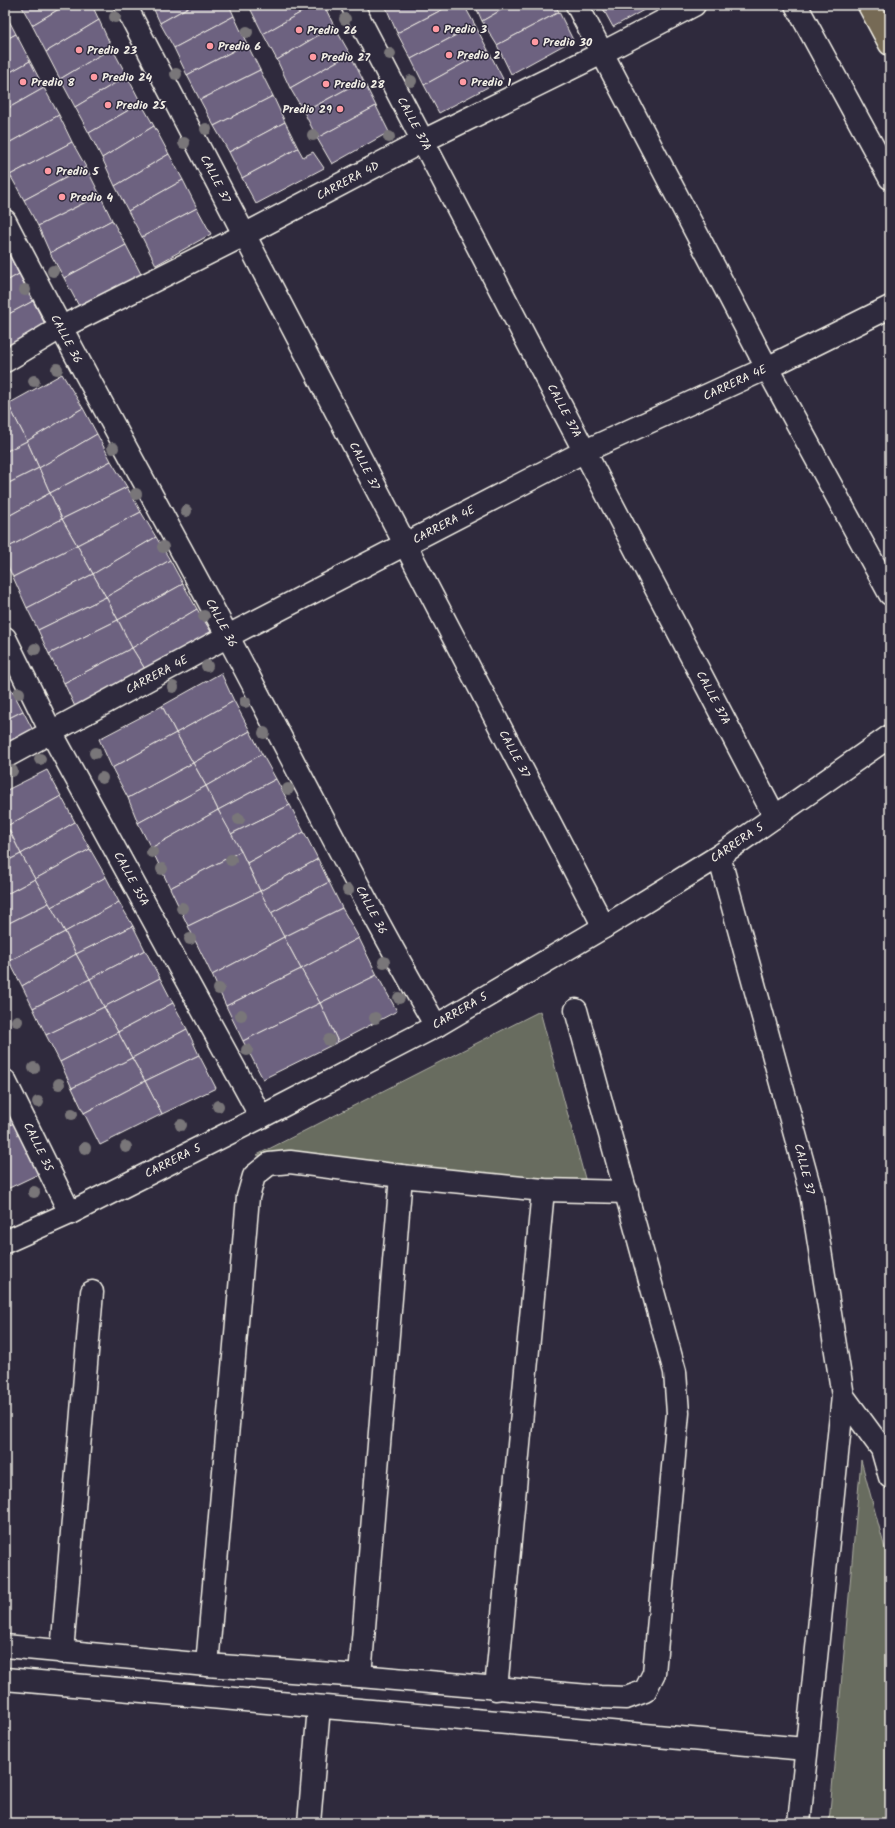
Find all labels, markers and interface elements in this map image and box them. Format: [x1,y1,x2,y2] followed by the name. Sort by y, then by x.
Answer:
[444,20,487,39] place label: Predio 3
[307,21,357,40] place label: Predio 26
[431,24,441,34] marker: Predio 3
[294,25,304,35] marker: Predio 26
[543,33,593,52] place label: Predio 30
[218,37,261,56] place label: Predio 6
[530,37,540,47] marker: Predio 30
[87,41,137,60] place label: Predio 23
[205,41,215,51] marker: Predio 6
[74,45,84,55] marker: Predio 23
[457,46,500,65] place label: Predio 2
[321,48,370,67] place label: Predio 27
[444,50,454,60] marker: Predio 2
[308,52,318,62] marker: Predio 27
[102,68,152,87] place label: Predio 24
[89,72,99,82] marker: Predio 24
[31,73,75,92] place label: Predio 8
[471,73,511,92] place label: Predio 1
[334,75,385,94] place label: Predio 28
[18,77,28,87] marker: Predio 8
[458,77,468,87] marker: Predio 1
[321,79,331,89] marker: Predio 28
[392,93,436,155] street label: CALLE 37A
[116,96,166,115] place label: Predio 25
[103,100,113,110] marker: Predio 25
[282,100,332,119] place label: Predio 29
[335,104,345,114] marker: Predio 29
[195,152,235,207] street label: CALLE 37
[313,156,383,206] street label: CARRERA 4D
[56,162,99,181] place label: Predio 5
[43,166,53,176] marker: Predio 5
[70,188,113,207] place label: Predio 4
[57,192,67,202] marker: Predio 4
[45,311,87,367] street label: CALLE 36
[700,360,771,406] street label: CARRERA 4E
[542,380,586,442] street label: CALLE 37A
[344,439,384,494] street label: CALLE 37
[409,500,479,549] street label: CARRERA 4E
[200,595,242,651] street label: CALLE 36
[122,650,192,699] street label: CARRERA 4E
[691,667,735,729] street label: CALLE 37A
[493,727,535,782] street label: CALLE 37
[706,817,769,868] street label: CARRERA 5
[108,848,154,910] street label: CALLE 35A
[350,882,392,938] street label: CALLE 36
[429,987,493,1035] street label: CARRERA 5
[18,1119,59,1176] street label: CALLE 35
[141,1138,206,1183] street label: CARRERA 5
[789,1142,820,1197] street label: CALLE 37

